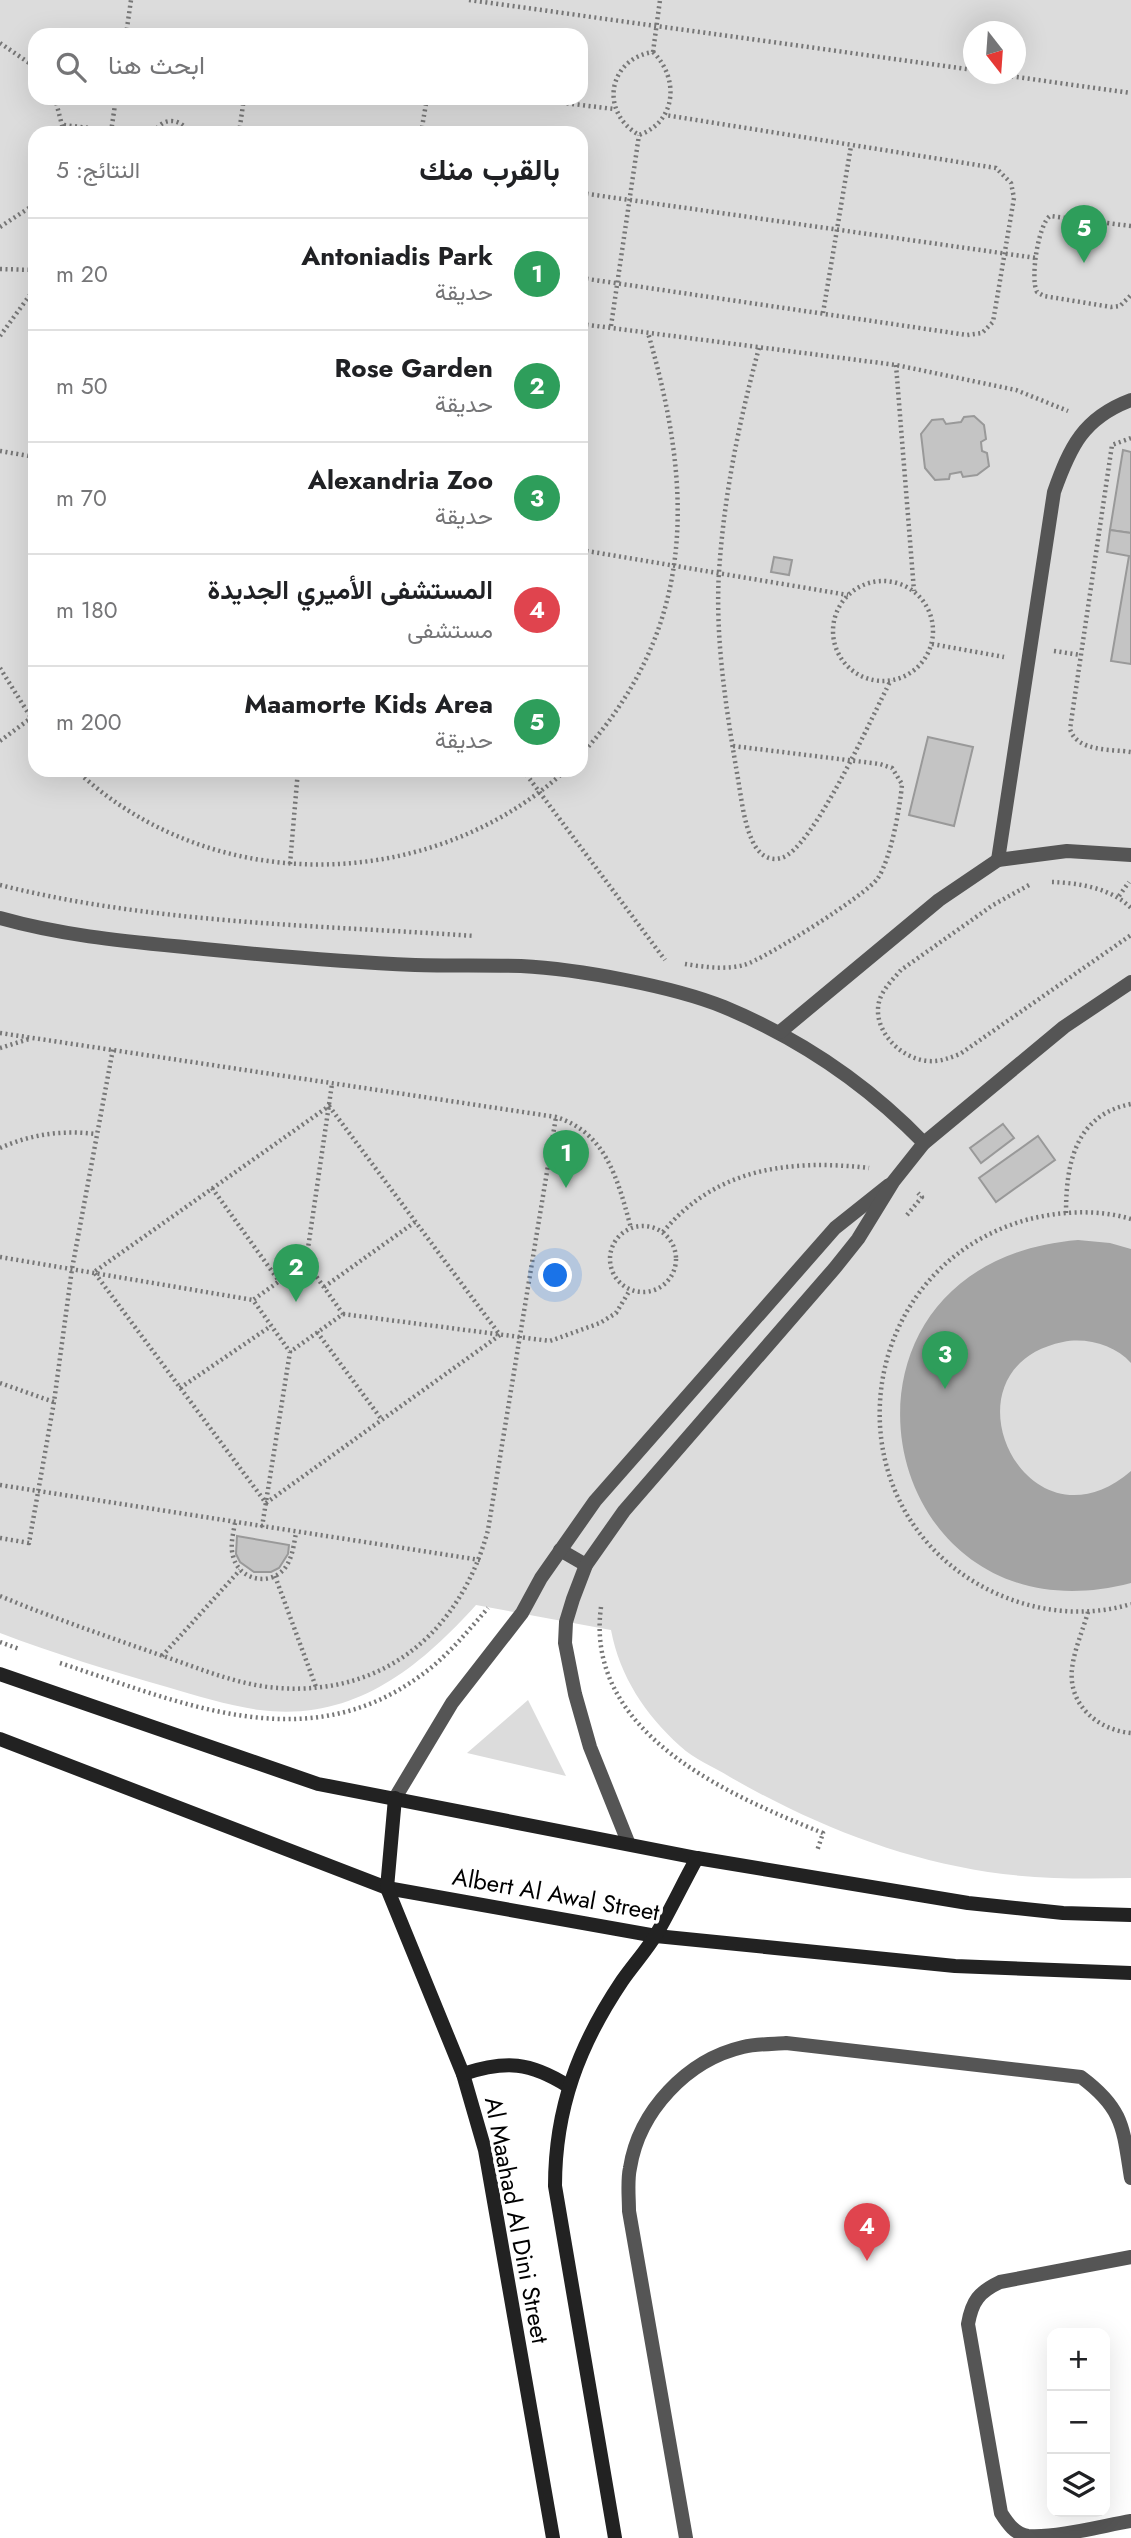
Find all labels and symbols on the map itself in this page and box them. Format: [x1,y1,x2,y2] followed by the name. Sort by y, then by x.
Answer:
[963,21,1026,84] north arrow
[1061,205,1107,263] pin: 5
[543,1130,589,1188] pin: 1
[273,1244,319,1302] pin: 2
[538,1258,572,1292] your location
[922,1331,968,1389] pin: 3
[450,1859,663,1929] street label: Albert Al Awal Street
[476,2094,558,2347] street label: Al Maahad Al Dini Street
[844,2203,890,2261] pin: 4

